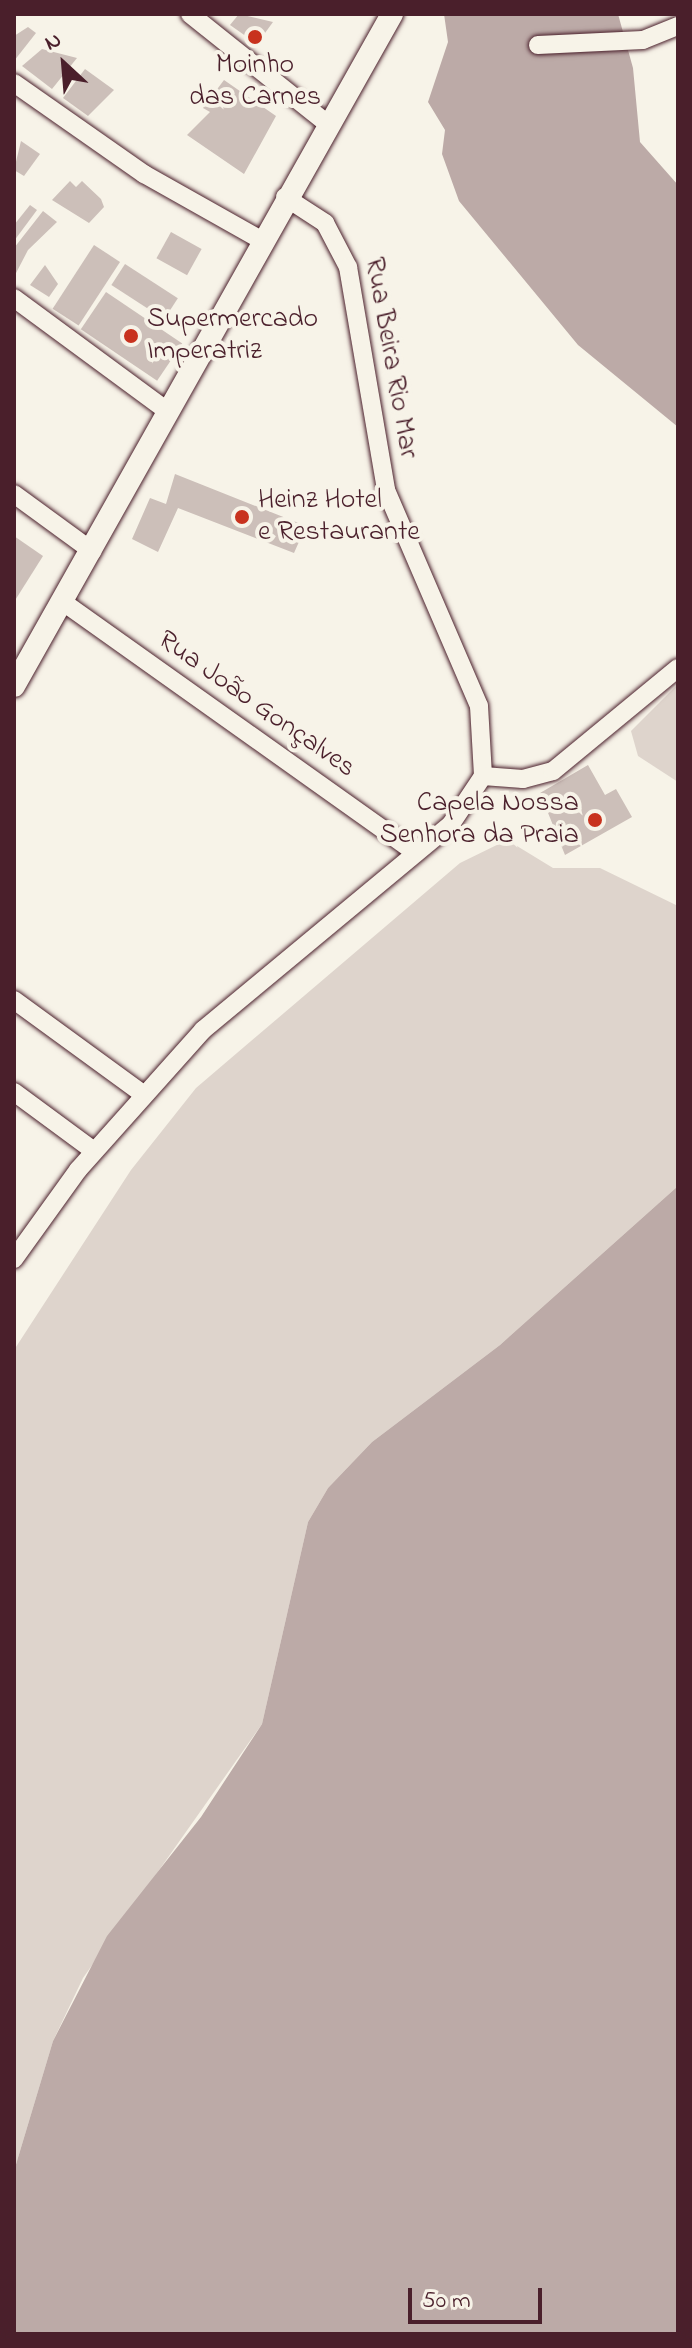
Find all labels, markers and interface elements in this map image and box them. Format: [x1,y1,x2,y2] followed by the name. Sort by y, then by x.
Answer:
[24,24,104,104] north arrow
[40,25,67,60] text: N
[246,28,264,46] marker: Moinho das Carnes
[189,49,321,115] place label: Moinho das Carnes
[356,255,424,461] street label: Rua Beira Rio Mar
[147,303,318,369] place label: Supermercado Imperatriz
[122,327,140,345] marker: Supermercado Imperatriz
[258,484,420,550] place label: Heinz Hotel e Restaurante
[233,508,251,526] marker: Heinz Hotel e Restaurante
[150,624,362,786] street label: Rua João Gonçalves
[380,787,579,853] place label: Capela Nossa Senhora da Praia
[586,811,604,829] marker: Capela Nossa Senhora da Praia
[412,2272,546,2322] scale bar
[422,2284,471,2319] text: 50 m

